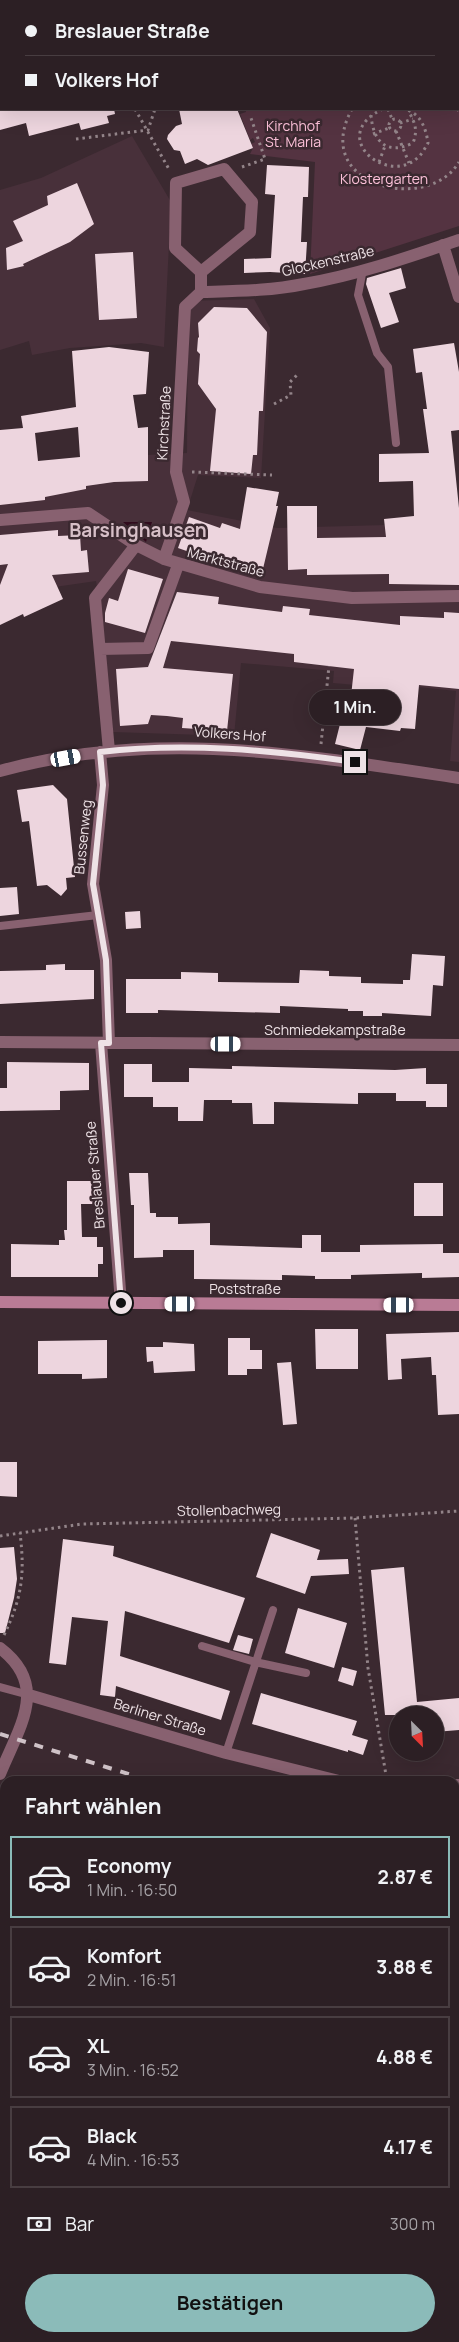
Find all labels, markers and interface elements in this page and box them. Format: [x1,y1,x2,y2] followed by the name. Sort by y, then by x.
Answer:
[55,18,210,44] text: Breslauer Straße
[55,67,159,93] text: Volkers Hof
[265,116,321,151] park label: Kirchhof St. Maria
[340,169,428,188] park label: Klostergarten
[280,241,376,280] street label: Glockenstraße
[152,385,175,461] street label: Kirchstraße
[69,517,207,543] district label: Barsinghausen
[185,542,267,581] street label: Marktstraße
[309,690,401,724] callout: 1 Min.
[333,696,377,718] text: 1 Min.
[194,722,267,745] street label: Volkers Hof
[49,748,82,768] car
[344,751,366,773] route end
[69,799,96,875] street label: Bussenweg
[264,1020,406,1039] street label: Schmiedekampstraße
[211,1037,241,1052] car
[80,1121,109,1230] street label: Breslauer Straße
[209,1279,281,1298] street label: Poststraße
[110,1292,132,1314] route start
[165,1297,195,1312] car
[384,1298,414,1313] car
[177,1499,281,1520] street label: Stollenbachweg
[111,1693,209,1740] street label: Berliner Straße
[389,1706,444,1761] north arrow
[389,1706,444,1761] map controls
[25,1791,162,1821] text: Fahrt wählen
[87,1853,171,1879] text: Economy
[27,1855,72,1900] icon: car
[377,1864,433,1890] text: 2.87 €
[87,1879,177,1901] text: 1 Min. · 16:50
[87,1943,162,1969] text: Komfort
[27,1945,72,1990] icon: car
[376,1954,433,1980] text: 3.88 €
[87,1969,177,1991] text: 2 Min. · 16:51
[87,2033,110,2059] text: XL
[27,2035,72,2080] icon: car
[376,2044,433,2070] text: 4.88 €
[87,2059,179,2081] text: 3 Min. · 16:52
[87,2123,136,2149] text: Black
[27,2125,72,2170] icon: car
[383,2134,433,2160] text: 4.17 €
[87,2149,179,2171] text: 4 Min. · 16:53
[25,2210,53,2238] icon: cash
[65,2211,94,2237] text: Bar
[390,2213,435,2235] text: 300 m
[25,2274,435,2332] button: Bestätigen

